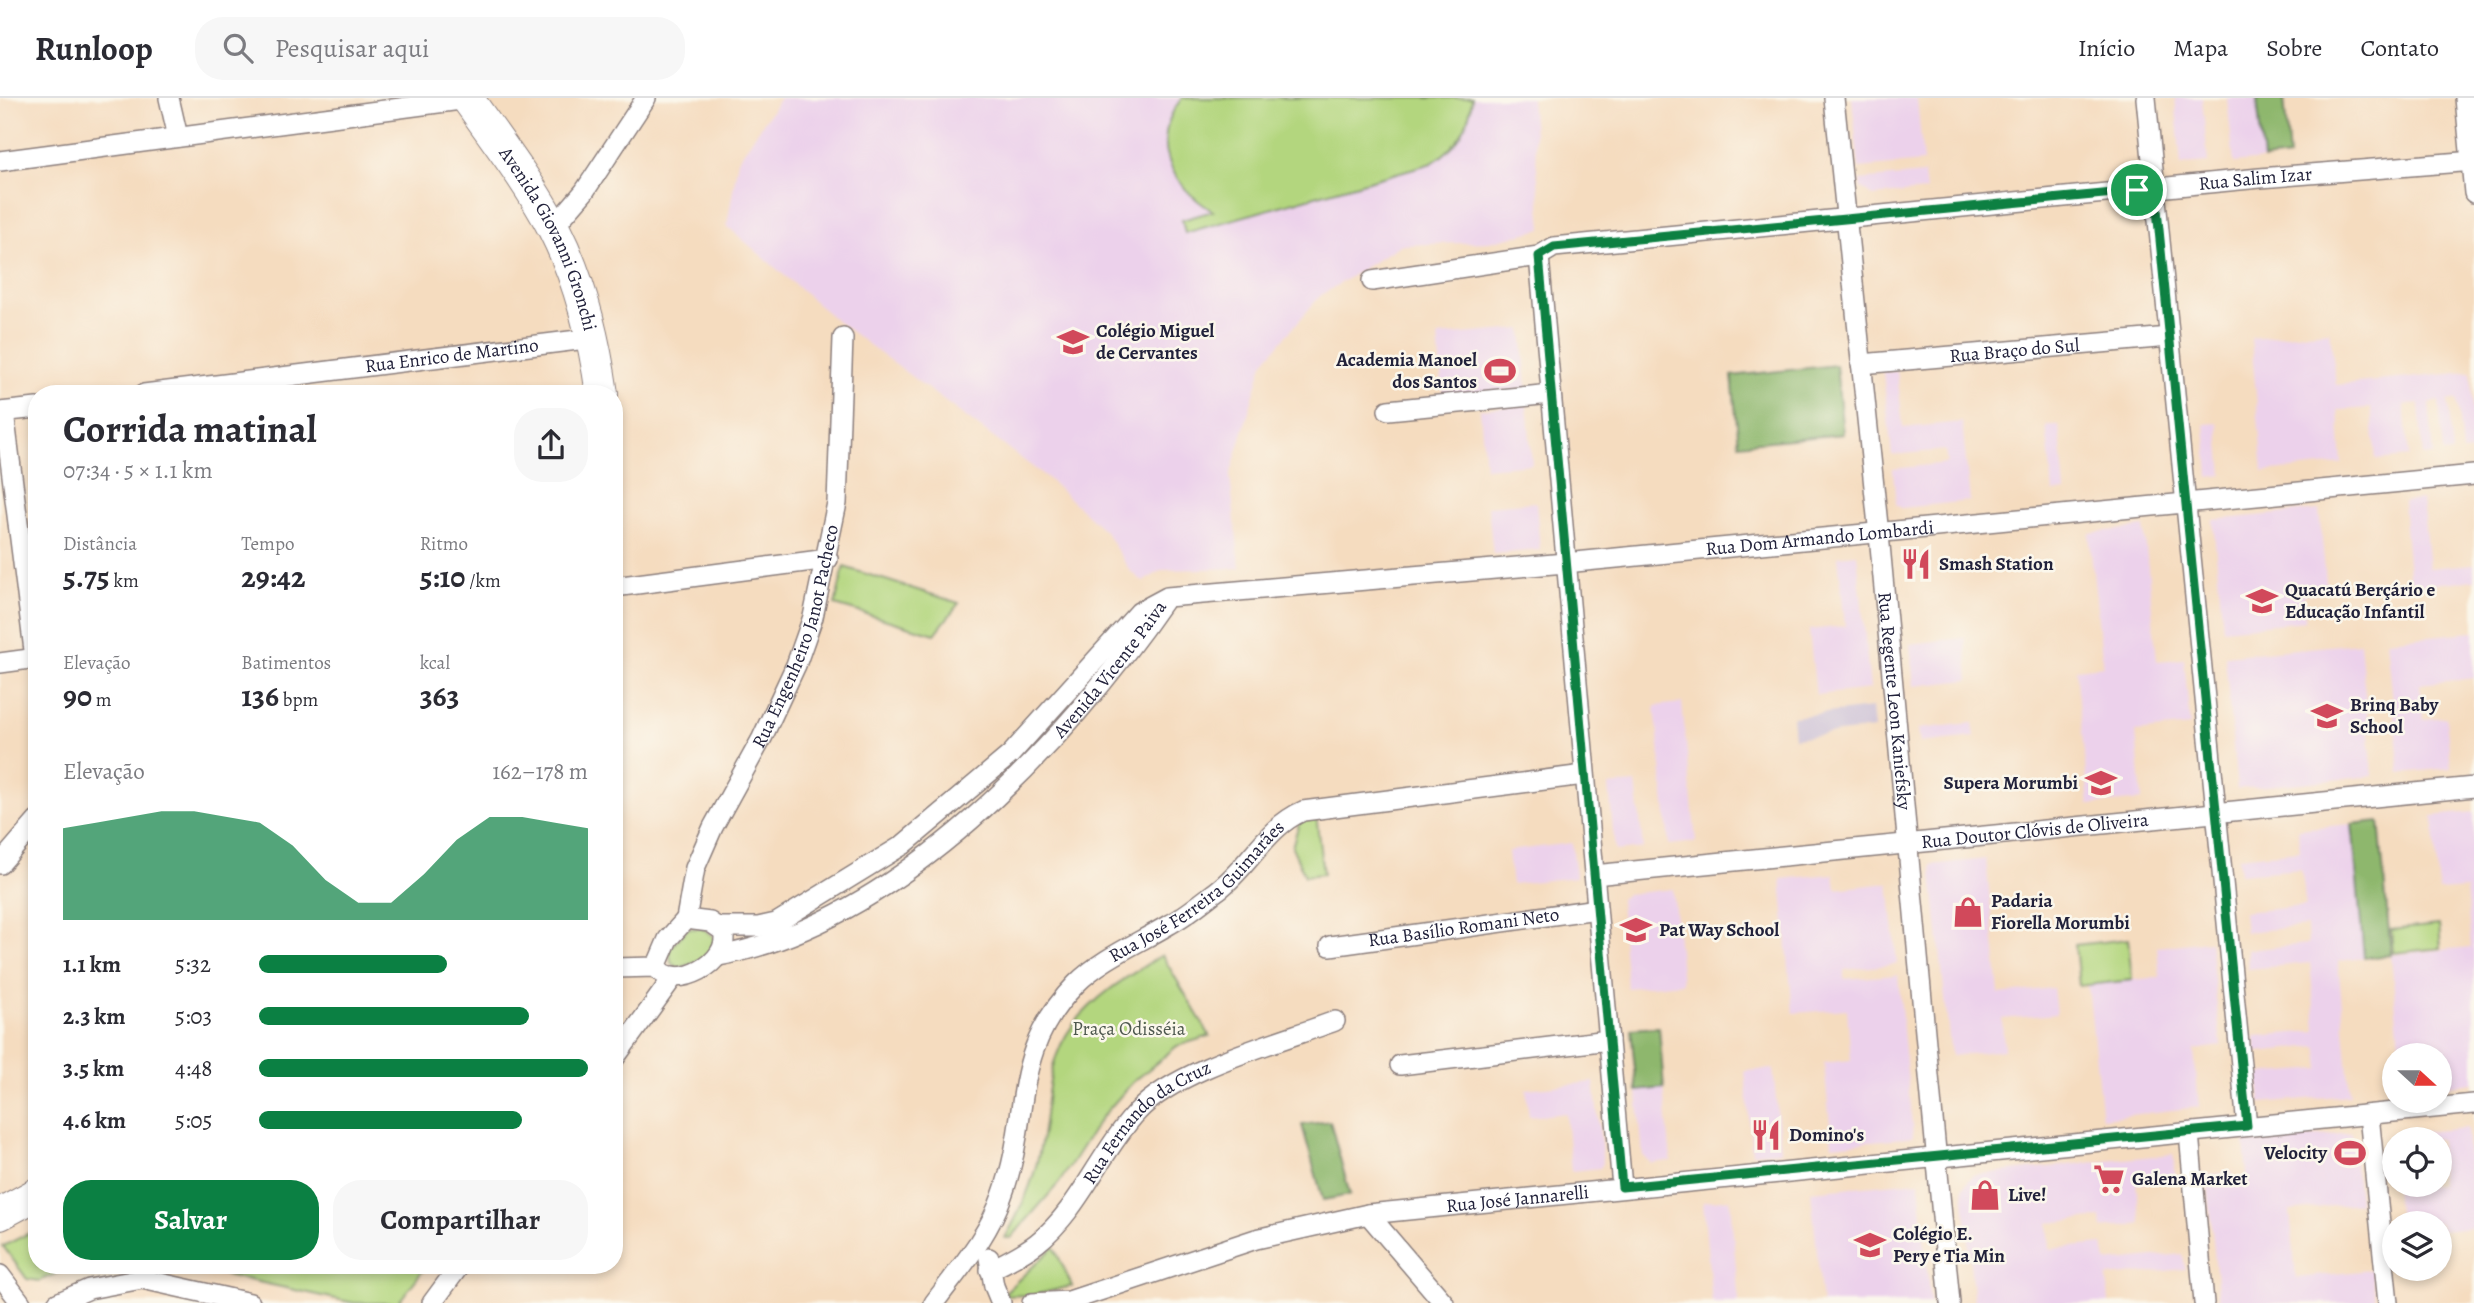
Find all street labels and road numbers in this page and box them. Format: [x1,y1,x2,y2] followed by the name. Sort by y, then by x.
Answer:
[492,141,603,333] street label: Avenida Giovanni Gronchi
[2197,161,2313,197] street label: Rua Salim Izar
[363,332,540,379] street label: Rua Enrico de Martino
[1948,332,2081,369] street label: Rua Braço do Sul
[1704,514,1935,562] street label: Rua Dom Armando Lombardi
[746,522,845,753] street label: Rua Engenheiro Janot Pacheco
[1871,591,1917,812] street label: Rua Regente Leon Kaniefsky
[1047,595,1173,744] street label: Avenida Vicente Paiva
[1920,807,2150,855] street label: Rua Doutor Clóvis de Oliveira
[1104,814,1290,969] street label: Rua José Ferreira Guimarães
[1367,901,1561,954] street label: Rua Basílio Romani Neto
[1077,1055,1215,1189] street label: Rua Fernando da Cruz
[1445,1179,1590,1219] street label: Rua José Jannarelli

